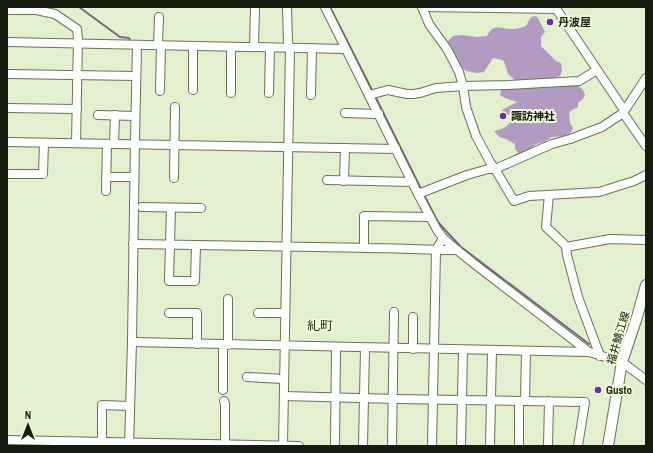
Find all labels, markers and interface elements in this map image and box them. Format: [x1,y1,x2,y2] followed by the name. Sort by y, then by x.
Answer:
[558,15,591,29] place label: 丹波屋
[545,17,555,27] marker: 丹波屋
[511,109,555,123] place label: 諏訪神社
[498,111,508,121] marker: 諏訪神社
[604,310,632,366] street label: 福井鯖江線
[307,317,333,334] district label: 糺町
[606,383,633,397] place label: Gusto
[593,385,603,395] marker: Gusto
[8,405,48,445] north arrow
[25,408,31,422] text: N

